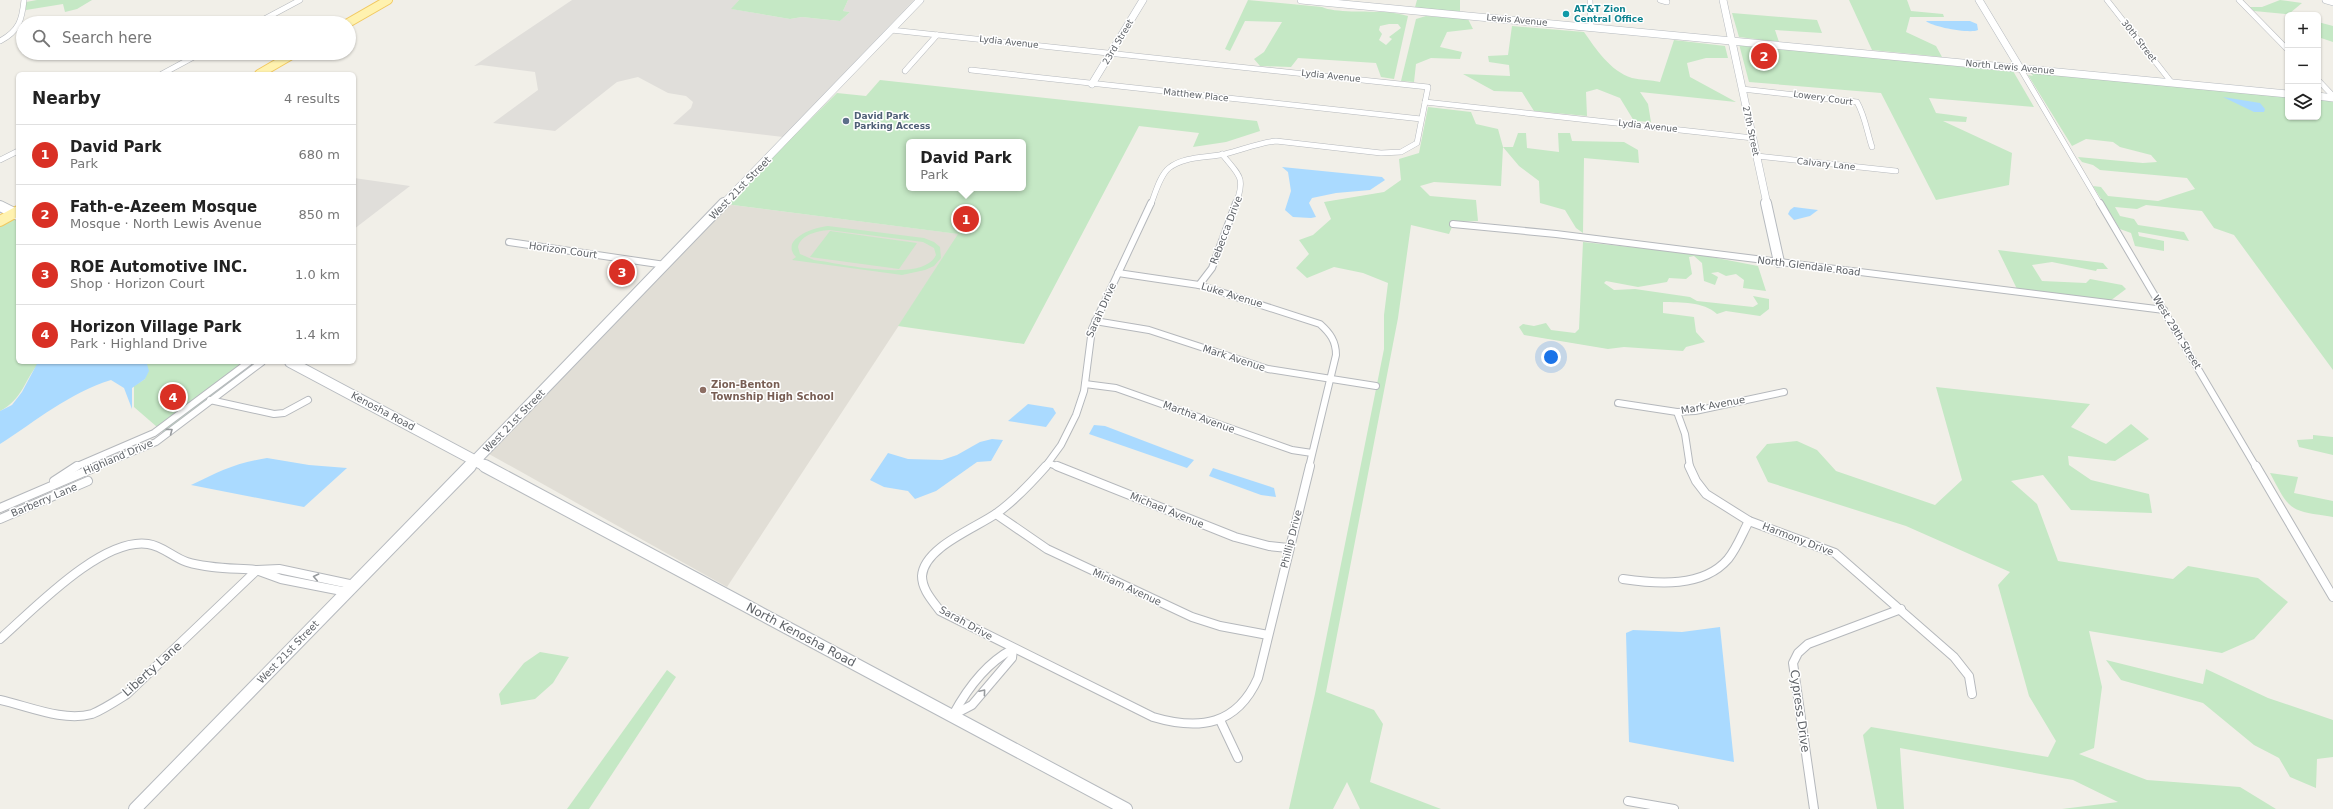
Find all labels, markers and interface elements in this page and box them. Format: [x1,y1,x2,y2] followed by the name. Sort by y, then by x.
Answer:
[1574,4,1643,24] place label: AT&T Zion Central Office
[1561,9,1571,19] marker: AT&T Zion Central Office
[1486,12,1548,28] street label: Lewis Avenue
[2285,12,2321,120] map controls
[2285,12,2321,48] button: +
[16,16,356,60] search box
[1101,17,1136,66] street label: 23rd Street
[2119,18,2159,64] street label: 30th Street
[30,27,52,49] icon: search
[62,29,152,47] text: Search here
[979,34,1040,50] street label: Lydia Avenue
[1751,41,1777,71] pin: 2
[2285,48,2321,84] button: −
[1965,58,2055,76] street label: North Lewis Avenue
[1301,68,1362,84] street label: Lydia Avenue
[2285,84,2321,120] button: layers
[1163,87,1230,103] street label: Matthew Place
[32,88,101,108] text: Nearby
[1793,89,1854,107] street label: Lowery Court
[284,91,340,106] text: 4 results
[1741,105,1761,157] street label: 27th Street
[854,111,930,131] place label: David Park Parking Access
[841,116,851,126] marker: David Park Parking Access
[1618,118,1679,134] street label: Lydia Avenue
[70,138,162,156] text: David Park
[906,139,1026,191] popup
[40,147,50,162] text: 1
[298,147,340,162] text: 680 m
[920,149,1012,167] text: David Park
[707,154,773,222] street label: West 21st Street
[70,156,98,171] text: Park
[1796,156,1856,172] street label: Calvary Lane
[920,167,948,182] text: Park
[1208,194,1244,266] street label: Rebecca Drive
[70,198,257,216] text: Fath-e-Azeem Mosque
[953,204,979,234] pin: 1
[40,207,50,222] text: 2
[298,207,340,222] text: 850 m
[70,216,262,231] text: Mosque · North Lewis Avenue
[528,240,598,260] street label: Horizon Court
[1757,254,1861,278] street label: North Glendale Road
[609,257,635,287] pin: 3
[70,258,248,276] text: ROE Automotive INC.
[40,267,50,282] text: 3
[295,267,340,282] text: 1.0 km
[70,276,205,291] text: Shop · Horizon Court
[1200,280,1264,310] street label: Luke Avenue
[1084,281,1118,339] street label: Sarah Drive
[2151,293,2203,371] street label: West 29th Street
[70,318,241,336] text: Horizon Village Park
[40,327,50,342] text: 4
[295,327,340,342] text: 1.4 km
[70,336,207,351] text: Park · Highland Drive
[1201,343,1267,373] street label: Mark Avenue
[1541,347,1561,367] your location
[711,379,834,402] place label: Zion-Benton Township High School
[160,382,186,412] pin: 4
[698,385,708,395] marker: Zion-Benton Township High School
[481,387,547,455] street label: West 21st Street
[349,390,417,432] street label: Kenosha Road
[1680,394,1746,416] street label: Mark Avenue
[1162,399,1236,435] street label: Martha Avenue
[166,429,173,436] one-way arrow
[82,437,154,477] street label: Highland Drive
[9,481,79,519] street label: Barberry Lane
[1128,490,1206,530] street label: Michael Avenue
[1278,509,1304,569] street label: Phillip Drive
[1761,520,1835,558] street label: Harmony Drive
[1091,566,1163,608] street label: Miriam Avenue
[313,573,319,582] one-way arrow
[744,600,858,670] street label: North Kenosha Road
[938,604,994,642] street label: Sarah Drive
[255,618,321,686] street label: West 21st Street
[120,639,184,699] street label: Liberty Lane
[1787,669,1813,753] street label: Cypress Drive
[979,689,986,696] one-way arrow

